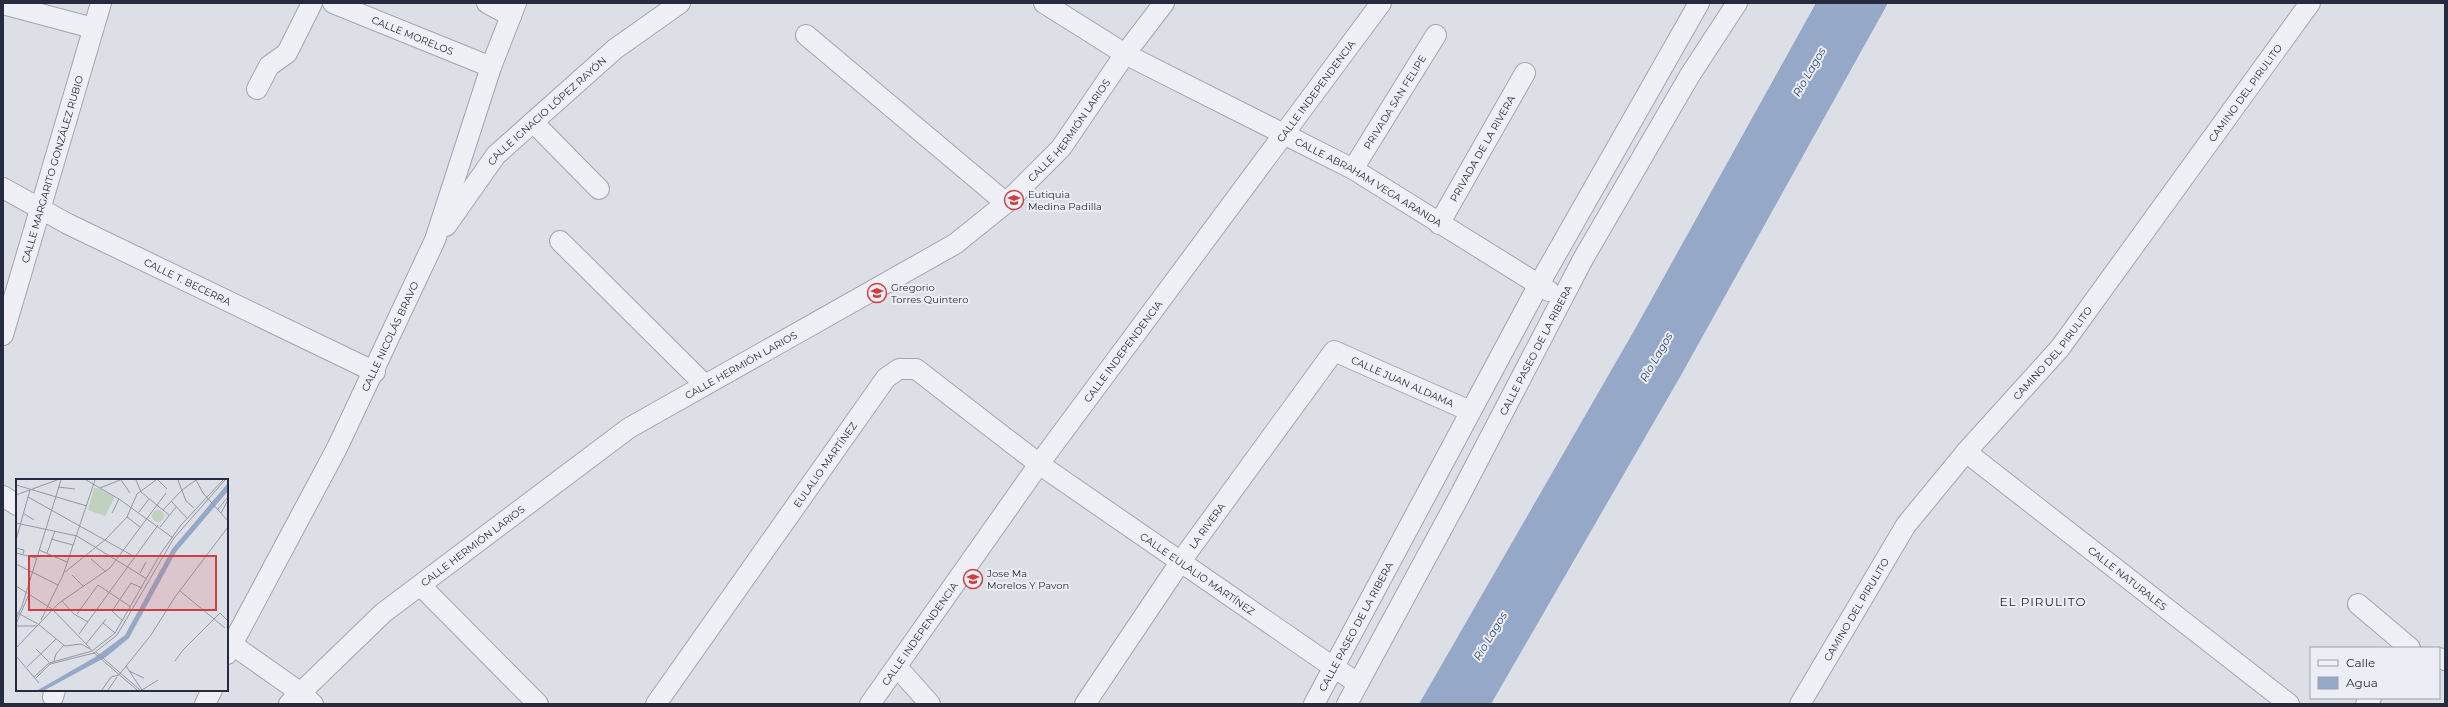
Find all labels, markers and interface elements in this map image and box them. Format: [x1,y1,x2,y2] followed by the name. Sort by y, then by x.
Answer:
[370,13,455,58] street label: CALLE MORELOS
[1274,37,1359,145] street label: CALLE INDEPENDENCIA
[2206,42,2285,144] street label: CAMINO DEL PIRULITO
[1789,44,1829,99] water label: Río Lagos
[1361,52,1429,152] street label: PRIVADA SAN FELIPE
[485,54,609,168] street label: CALLE IGNACIO LÓPEZ RAYÓN
[19,74,86,264] street label: CALLE MARGARITO GONZÁLEZ RUBIO
[1025,77,1113,185] street label: CALLE HERMIÓN LARIOS
[1447,92,1518,204] street label: PRIVADA DE LA RIVERA
[1293,135,1445,230] street label: CALLE ABRAHAM VEGA ARANDA
[1028,188,1102,213] place label: Eutiquia Medina Padilla
[1003,189,1025,211] school or university icon: Eutiquia Medina Padilla
[142,256,234,309] street label: CALLE T. BECERRA
[359,279,422,394] street label: CALLE NICOLÁS BRAVO
[891,281,968,306] place label: Gregorio Torres Quintero
[866,282,888,304] school or university icon: Gregorio Torres Quintero
[1497,282,1576,418] street label: CALLE PASEO DE LA RIBERA
[1081,297,1166,405] street label: CALLE INDEPENDENCIA
[2010,304,2095,403] street label: CAMINO DEL PIRULITO
[683,328,799,402] street label: CALLE HERMIÓN LARIOS
[1636,329,1676,384] water label: Río Lagos
[1349,353,1457,410] street label: CALLE JUAN ALDAMA
[791,419,860,510] street label: EULALIO MARTÍNEZ
[16,479,228,691] inset map
[1186,500,1229,551] street label: LA RIVERA
[418,503,528,589] street label: CALLE HERMIÓN LARIOS
[1137,530,1258,618] street label: CALLE EULALIO MARTÍNEZ
[2085,544,2170,613] street label: CALLE NATURALES
[1821,556,1892,663] street label: CAMINO DEL PIRULITO
[1316,559,1396,694] street label: CALLE PASEO DE LA RIBERA
[986,567,1069,592] place label: Jose Ma Morelos Y Pavon
[962,568,984,590] school or university icon: Jose Ma Morelos Y Pavon
[879,579,961,688] street label: CALLE INDEPENDENCIA
[1999,594,2087,609] district label: EL PIRULITO
[1470,609,1510,663] water label: Río Lagos
[2310,647,2440,699] legend
[2346,655,2375,670] text: Calle
[2346,675,2378,690] text: Agua

